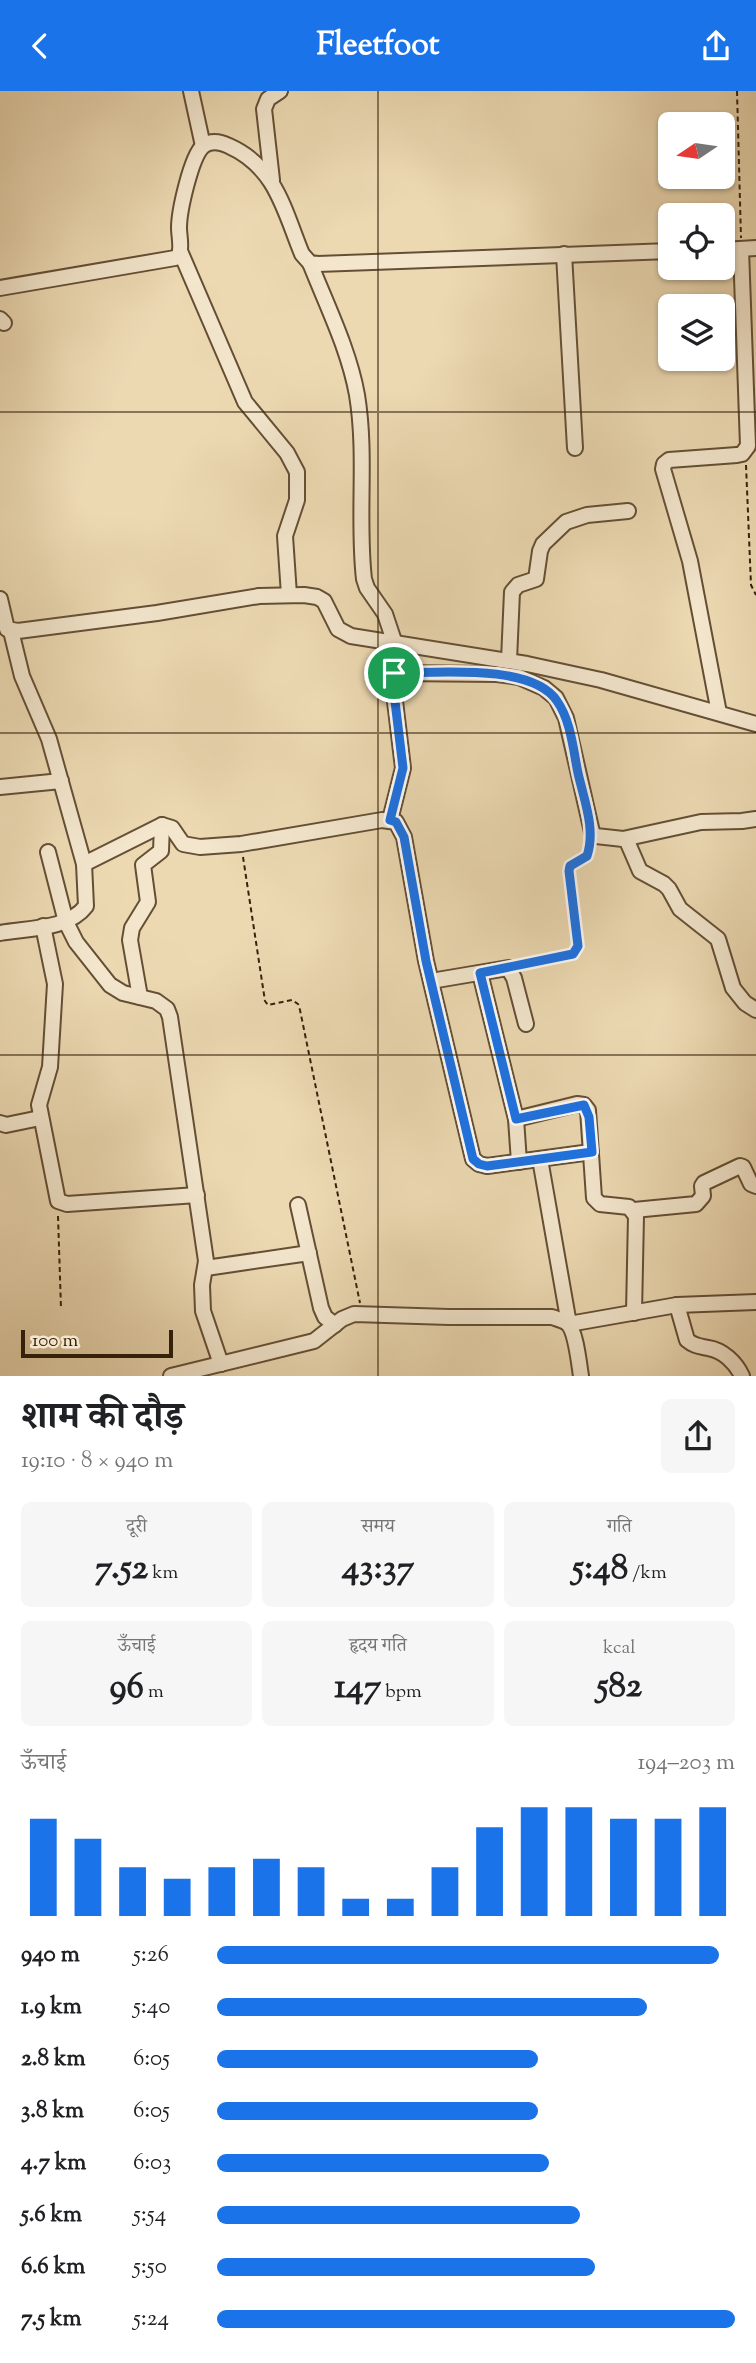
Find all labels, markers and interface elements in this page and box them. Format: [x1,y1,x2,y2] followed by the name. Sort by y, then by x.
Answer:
[316,23,440,69] text: Fleetfoot
[21,27,59,65] icon: back
[697,27,735,65] icon: share
[658,112,735,189] north arrow
[658,112,735,371] map controls
[658,203,735,280] button: locate
[658,294,735,371] button: layers
[364,643,424,703] pin
[375,654,413,692] icon: arrive
[21,1327,173,1359] scale bar
[32,1328,78,1355] text: 100 m
[21,1392,184,1446] text: शाम की दौड़
[661,1399,735,1473] button: share
[21,1445,173,1478] text: 19:10 · 8 × 940 m
[126,1514,147,1541] text: दूरी
[361,1514,395,1541] text: समय
[607,1514,632,1541] text: गति
[95,1544,148,1595] text: 7.52
[342,1544,414,1595] text: 43:37
[572,1544,628,1595] text: 5:48
[148,1560,178,1587] text: km
[628,1560,667,1587] text: /km
[118,1633,155,1660] text: ऊँचाई
[349,1633,407,1660] text: हृदय गति
[603,1635,636,1662] text: kcal
[597,1662,642,1713] text: 582
[110,1663,144,1714] text: 96
[334,1663,381,1714] text: 147
[144,1679,164,1706] text: m
[381,1679,422,1706] text: bpm
[21,1747,66,1780] text: ऊँचाई
[637,1747,735,1780] text: 194–203 m
[21,1939,80,1972] text: 940 m
[133,1939,169,1972] text: 5:26
[21,1991,82,2024] text: 1.9 km
[133,1991,170,2024] text: 5:40
[21,2043,86,2076] text: 2.8 km
[133,2043,170,2076] text: 6:05
[21,2095,84,2128] text: 3.8 km
[133,2095,170,2128] text: 6:05
[21,2147,86,2180] text: 4.7 km
[133,2147,171,2180] text: 6:03
[21,2199,82,2232] text: 5.6 km
[133,2199,166,2232] text: 5:54
[21,2251,85,2284] text: 6.6 km
[133,2251,167,2284] text: 5:50
[21,2303,82,2336] text: 7.5 km
[133,2303,169,2336] text: 5:24

